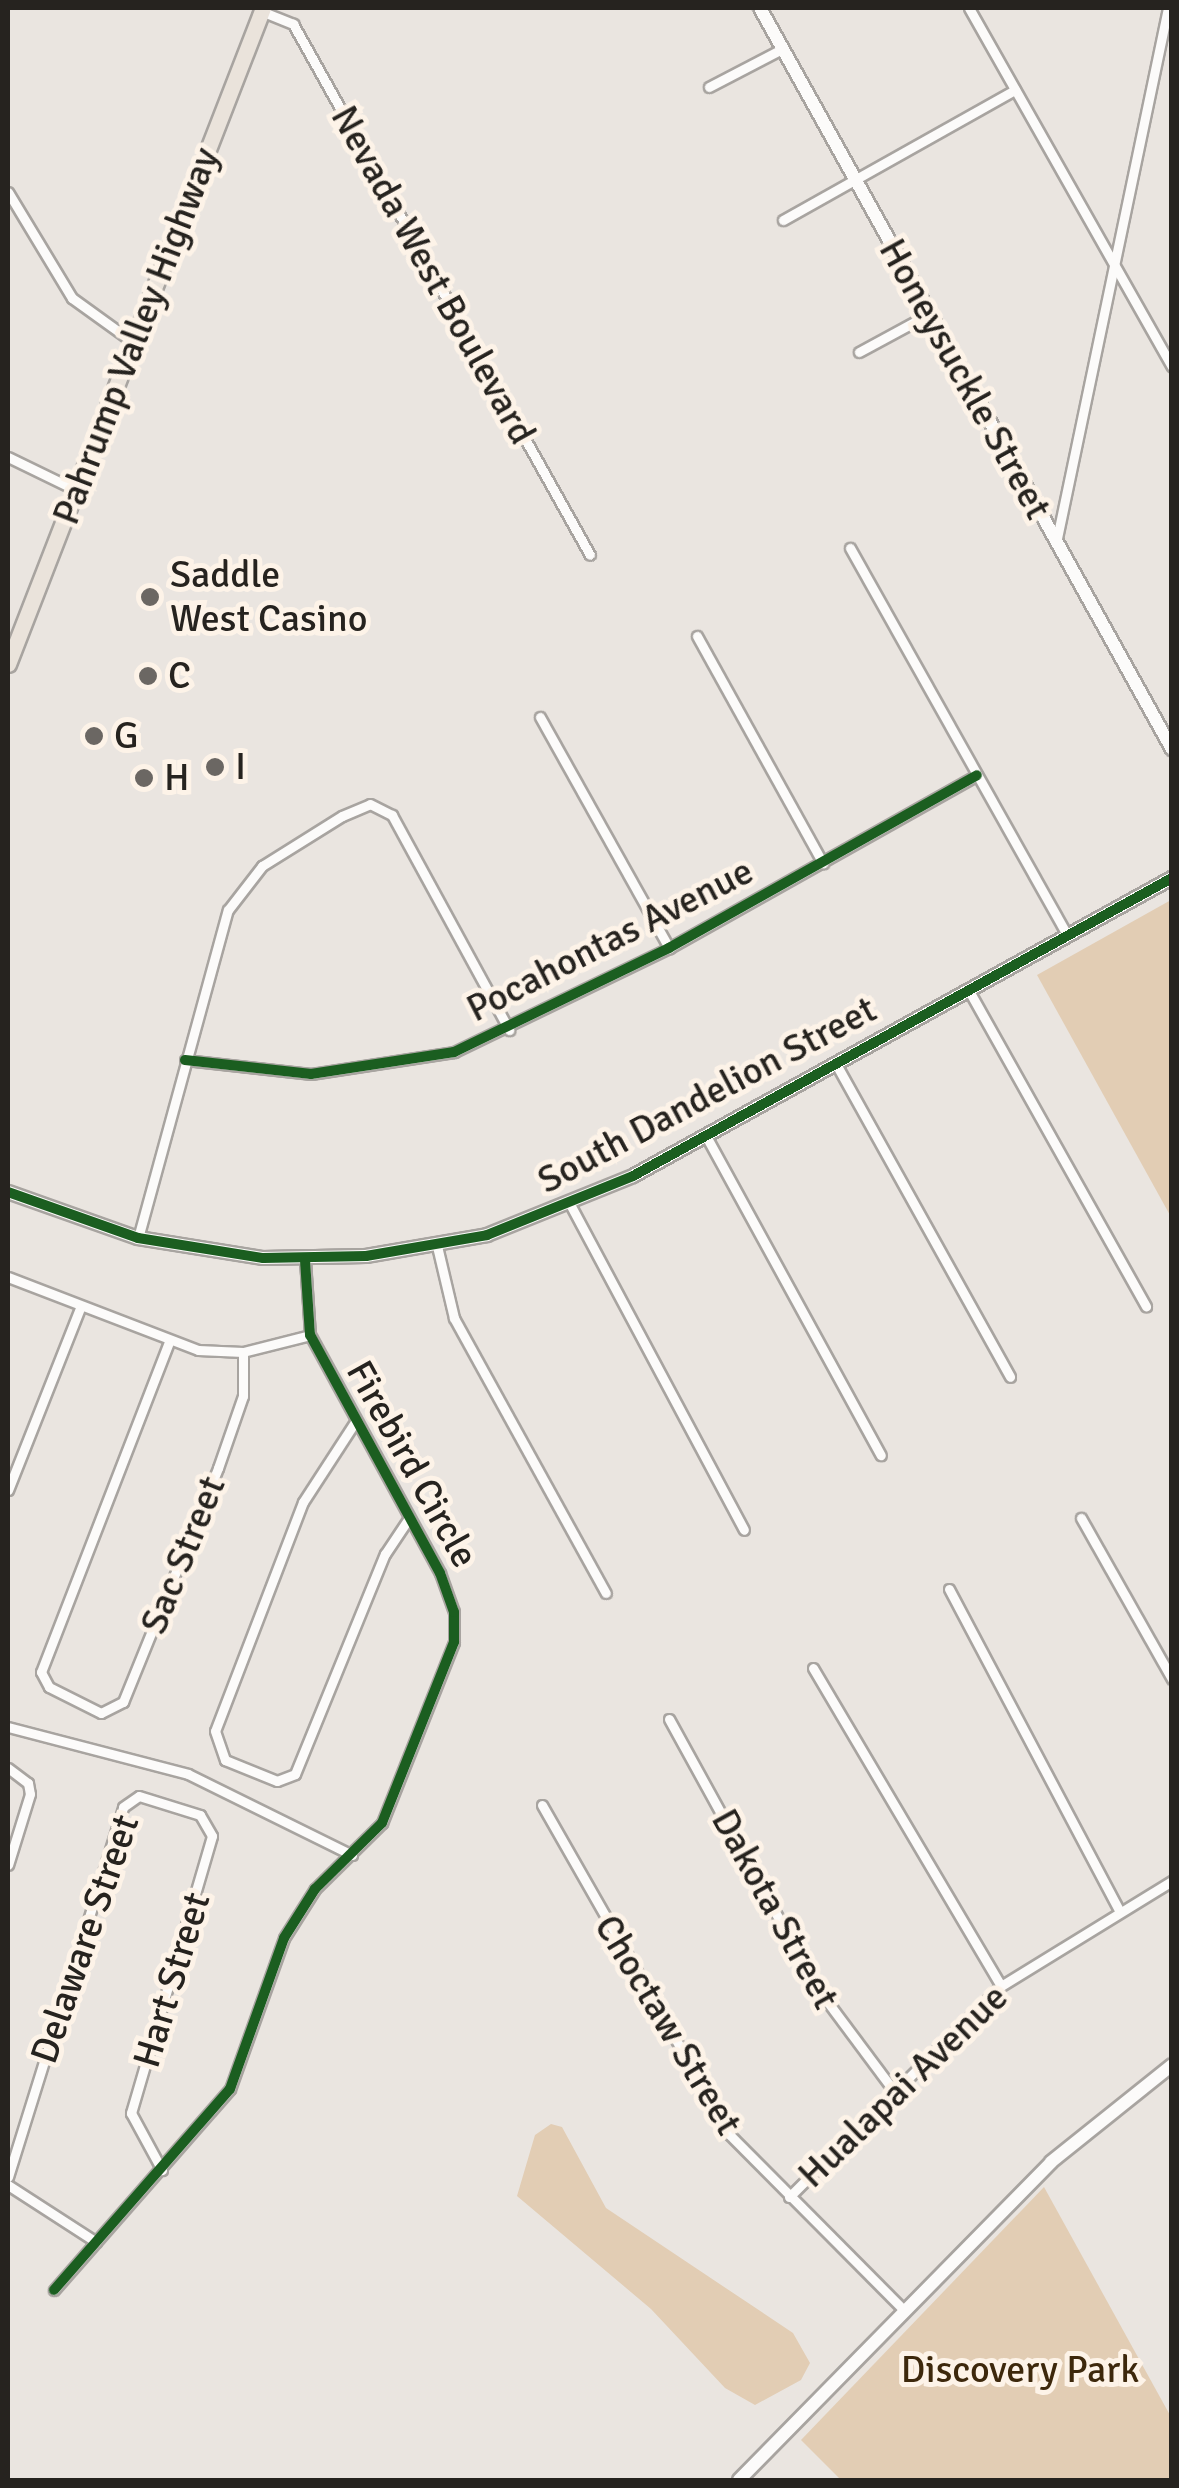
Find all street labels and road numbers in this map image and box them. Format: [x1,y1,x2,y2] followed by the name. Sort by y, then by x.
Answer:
[321,98,545,452] street label: Nevada West Boulevard
[43,141,229,531] street label: Pahrump Valley Highway
[869,231,1061,527] street label: Honeysuckle Street
[459,848,761,1032] street label: Pocahontas Avenue
[530,986,884,1204] street label: South Dandelion Street
[337,1353,487,1575] street label: Firebird Circle
[131,1470,235,1640] street label: Sac Street
[701,1801,849,2017] street label: Dakota Street
[21,1809,149,2069] street label: Delaware Street
[124,1887,220,2073] street label: Hart Street
[585,1907,751,2143] street label: Choctaw Street
[789,1975,1017,2197] street label: Hualapai Avenue

